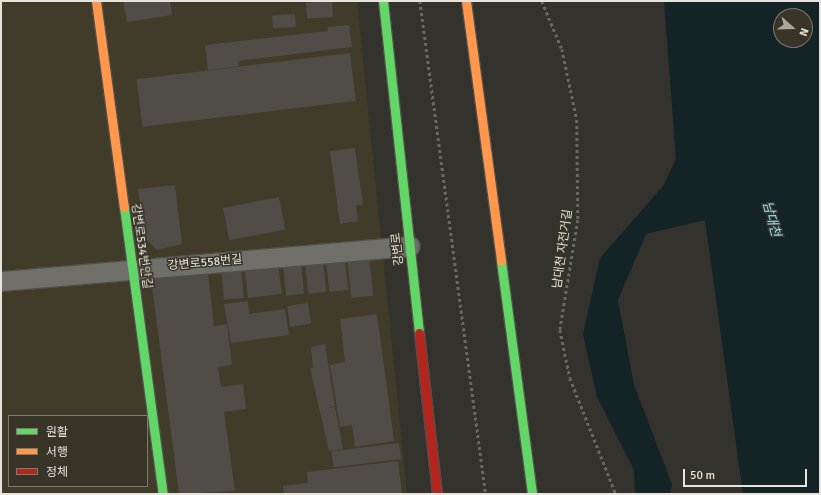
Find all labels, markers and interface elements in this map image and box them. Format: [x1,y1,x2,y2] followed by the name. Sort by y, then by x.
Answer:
[773,8,813,48] north arrow
[796,26,811,38] text: N
[759,200,783,238] water label: 남대천
[128,203,154,289] street label: 강변로534번안길
[550,208,576,290] street label: 남대천 자전거길
[389,232,407,266] street label: 강변로
[167,253,243,273] street label: 강변로558번길
[8,415,148,487] legend
[46,425,68,440] text: 원활
[46,445,68,460] text: 서행
[685,461,809,487] scale bar
[46,465,68,480] text: 정체
[690,468,715,483] text: 50 m

